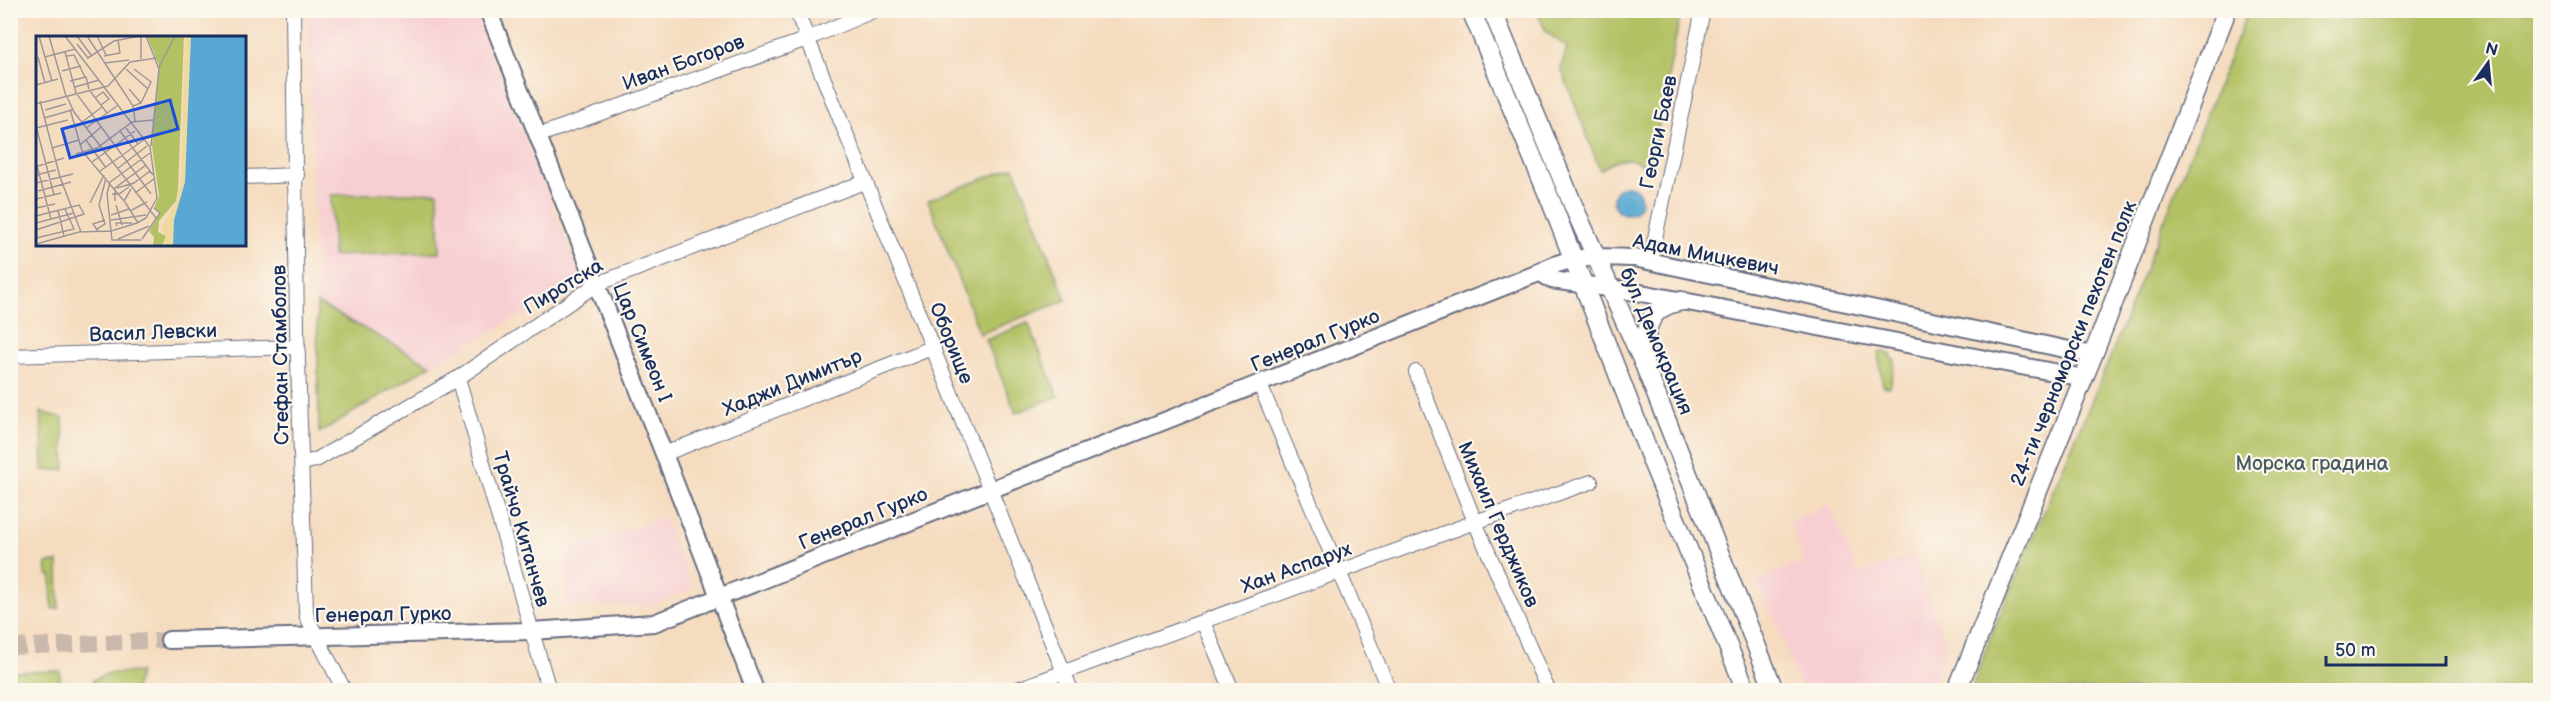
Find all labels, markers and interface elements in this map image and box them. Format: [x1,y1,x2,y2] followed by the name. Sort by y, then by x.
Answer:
[619,30,748,96] street label: Иван Богоров
[2458,33,2518,93] north arrow
[36,36,246,246] inset map
[2483,39,2500,61] text: N
[1635,73,1683,191] street label: Георги Баев
[2006,197,2142,490] street label: 24-ти черноморски пехотен полк
[1630,229,1781,281] street label: Адам Мицкевич
[519,254,608,320] street label: Пиротска
[267,264,295,445] street label: Стефан Стамболов
[1614,264,1698,419] street label: бул. Демокрация
[607,279,677,405] street label: Цар Симеон I
[924,299,978,388] street label: Оборище
[1247,304,1383,378] street label: Генерал Гурко
[89,319,218,347] street label: Васил Левски
[719,344,866,422] street label: Хаджи Димитър
[1452,438,1544,611] street label: Михаил Герджиков
[487,449,555,610] street label: Трайчо Китанчев
[2235,452,2389,476] park label: Морска градина
[795,482,931,556] street label: Генерал Гурко
[1238,537,1355,599] street label: Хан Аспарух
[314,602,452,628] street label: Генерал Гурко
[2326,629,2446,667] scale bar
[2335,640,2376,661] text: 50 m

